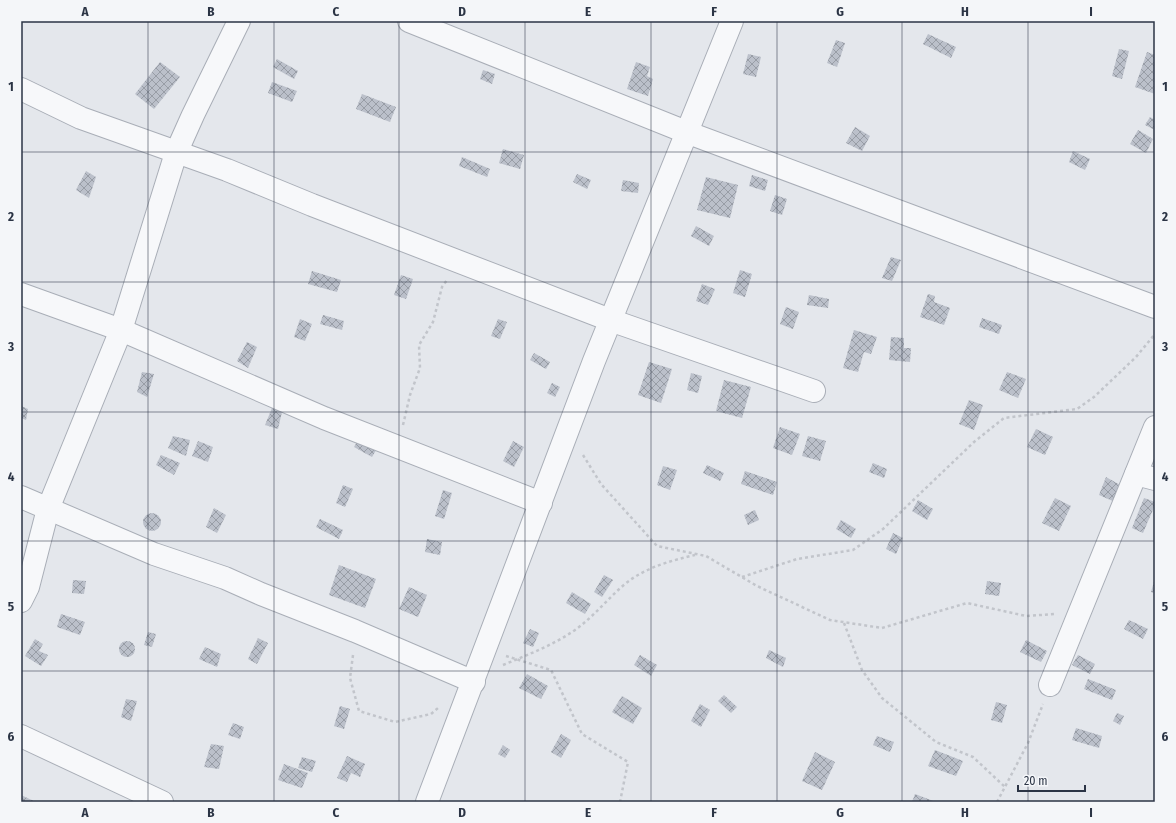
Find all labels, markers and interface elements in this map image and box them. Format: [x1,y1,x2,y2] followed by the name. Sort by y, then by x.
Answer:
[80,4,89,19] text: A
[207,4,215,19] text: B
[333,4,340,19] text: C
[458,4,466,19] text: D
[585,4,591,19] text: E
[711,4,717,19] text: F
[836,4,844,19] text: G
[961,4,969,19] text: H
[1089,4,1093,19] text: I
[8,79,14,94] text: 1
[1162,79,1168,94] text: 1
[7,209,14,224] text: 2
[1161,209,1168,224] text: 2
[7,339,14,354] text: 3
[1161,339,1168,354] text: 3
[8,469,15,484] text: 4
[1162,469,1169,484] text: 4
[8,599,14,614] text: 5
[1162,599,1168,614] text: 5
[8,729,15,744] text: 6
[1162,729,1169,744] text: 6
[1018,767,1085,793] scale bar
[1024,774,1048,788] text: 20 m
[80,805,89,820] text: A
[207,805,215,820] text: B
[333,805,340,820] text: C
[458,805,466,820] text: D
[585,805,591,820] text: E
[711,805,717,820] text: F
[836,805,844,820] text: G
[961,805,969,820] text: H
[1089,805,1093,820] text: I

